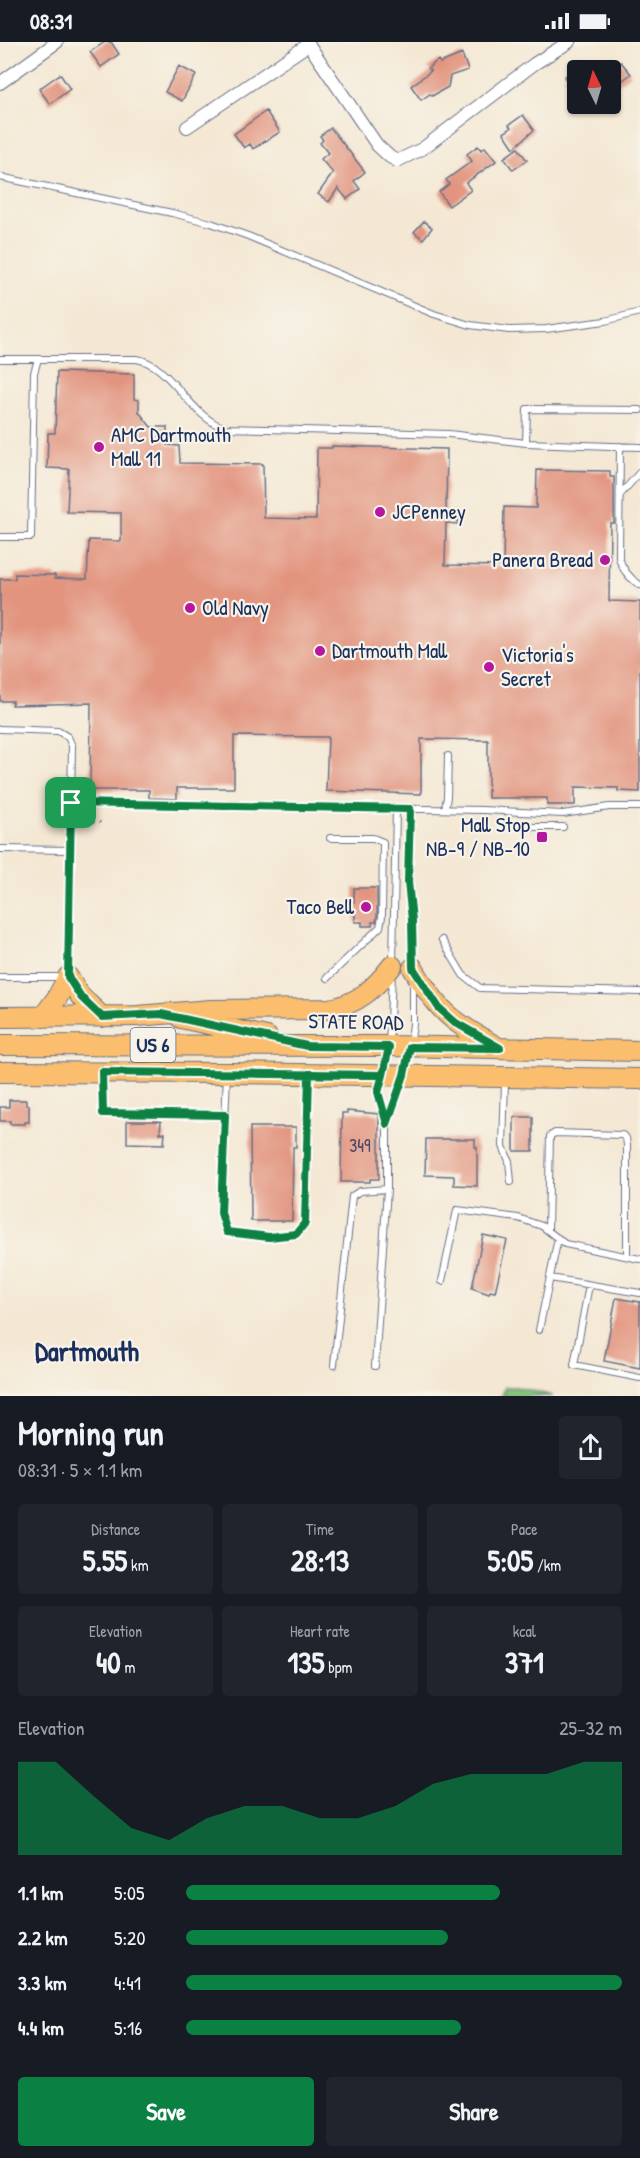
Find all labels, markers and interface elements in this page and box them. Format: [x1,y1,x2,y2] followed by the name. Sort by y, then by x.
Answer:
[30,6,72,36] text: 08:31
[567,60,621,114] north arrow
[567,60,621,114] map controls
[111,420,231,473] place label: AMC Dartmouth Mall 11
[92,440,106,454] marker: AMC Dartmouth Mall 11
[392,497,466,526] place label: JCPenney
[373,505,387,519] marker: JCPenney
[492,545,593,574] place label: Panera Bread
[598,553,612,567] marker: Panera Bread
[202,593,269,622] place label: Old Navy
[183,601,197,615] marker: Old Navy
[332,636,448,665] place label: Dartmouth Mall
[501,640,574,693] place label: Victoria's Secret
[313,644,327,658] marker: Dartmouth Mall
[482,660,496,674] marker: Victoria's Secret
[45,777,96,828] pin
[54,786,87,819] icon: arrive
[426,810,530,863] place label: Mall Stop NB-9 / NB-10
[535,830,549,844] marker: Mall Stop NB-9 / NB-10
[286,892,355,921] place label: Taco Bell
[359,900,373,914] marker: Taco Bell
[308,1006,404,1037] street label: STATE ROAD
[130,1028,176,1062] road number: US 6
[349,1133,371,1158] house number: 349
[35,1333,140,1369] district label: Dartmouth
[18,1411,164,1455] text: Morning run
[559,1416,622,1479] button: share
[18,1456,142,1483] text: 08:31 · 5 × 1.1 km
[91,1518,140,1540] text: Distance
[306,1518,334,1540] text: Time
[511,1518,538,1540] text: Pace
[83,1540,127,1580] text: 5.55
[291,1540,349,1580] text: 28:13
[487,1540,533,1580] text: 5:05
[127,1554,149,1576] text: km
[533,1554,561,1576] text: /km
[89,1620,142,1642] text: Elevation
[290,1620,350,1642] text: Heart rate
[513,1620,536,1642] text: kcal
[96,1642,121,1682] text: 40
[287,1642,325,1682] text: 135
[505,1642,544,1682] text: 371
[121,1656,135,1678] text: m
[325,1656,353,1678] text: bpm
[18,1714,84,1741] text: Elevation
[559,1714,622,1741] text: 25–32 m
[18,1879,63,1906] text: 1.1 km
[114,1879,145,1906] text: 5:05
[18,1924,68,1951] text: 2.2 km
[114,1924,145,1951] text: 5:20
[18,1969,67,1996] text: 3.3 km
[114,1969,141,1996] text: 4:41
[18,2014,64,2041] text: 4.4 km
[114,2014,142,2041] text: 5:16
[18,2077,314,2146] button: Save
[326,2077,622,2146] button: Share

